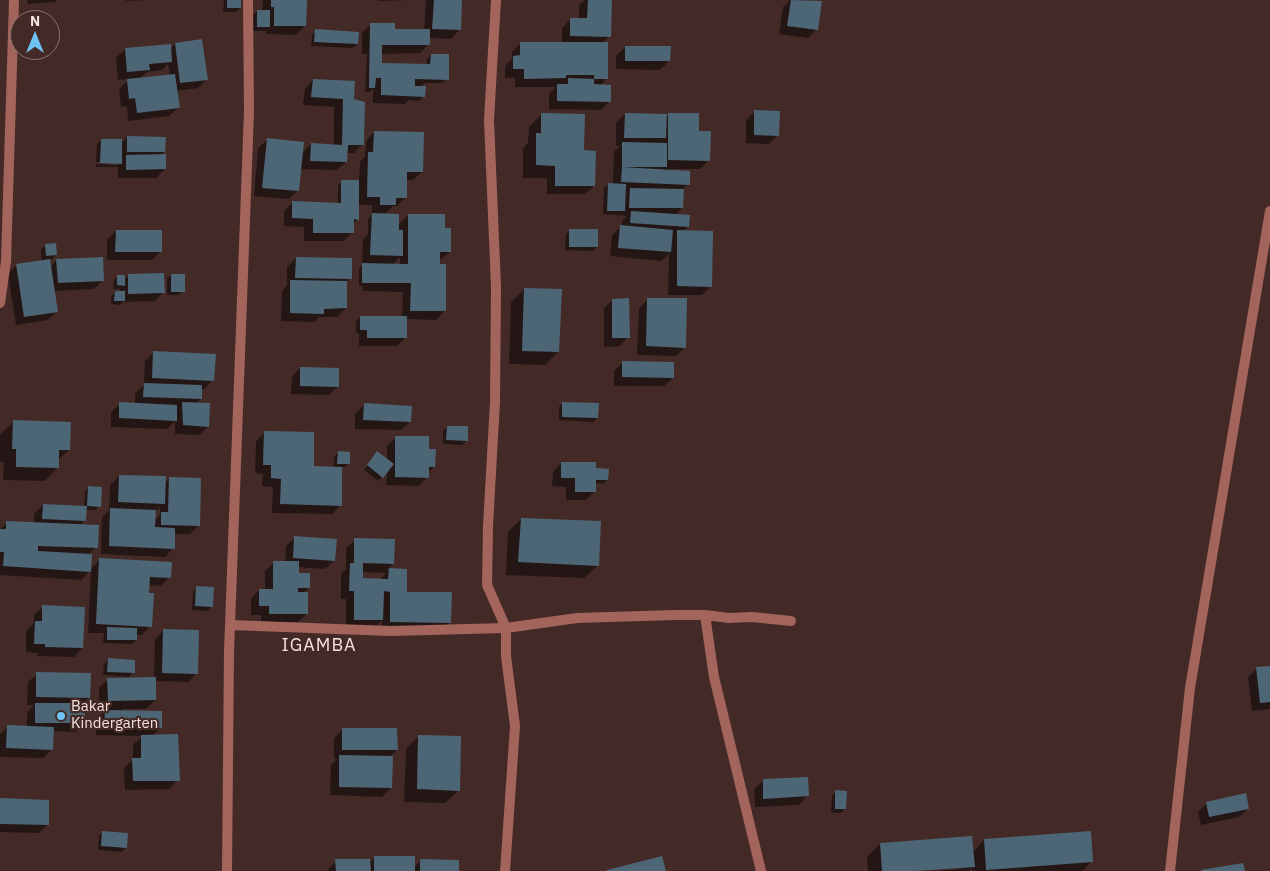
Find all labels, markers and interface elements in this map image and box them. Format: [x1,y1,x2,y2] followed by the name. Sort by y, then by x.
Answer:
[10,10,60,60] north arrow
[30,12,40,30] text: N
[281,635,357,657] district label: IGAMBA
[71,698,158,733] place label: Bakar Kindergarten
[55,710,67,722] marker: Bakar Kindergarten

